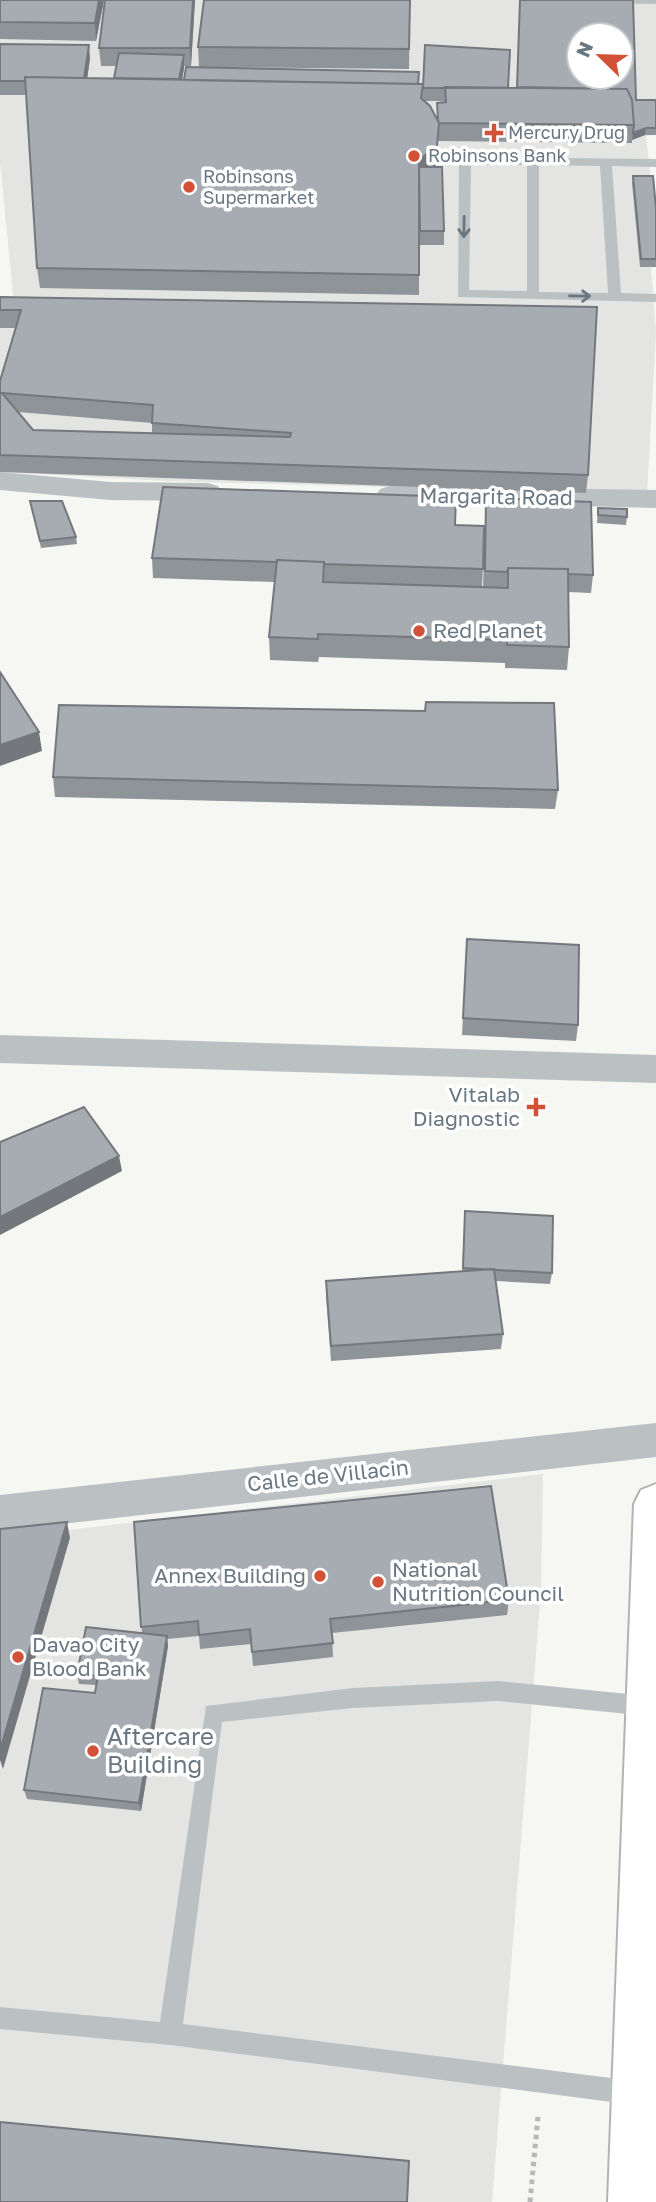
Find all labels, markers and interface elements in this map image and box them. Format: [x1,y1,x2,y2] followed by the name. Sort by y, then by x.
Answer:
[565,21,635,91] north arrow
[570,38,597,60] text: N
[508,121,625,143] place label: Mercury Drug
[486,125,502,141] marker: Mercury Drug
[428,144,567,166] place label: Robinsons Bank
[406,148,422,164] marker: Robinsons Bank
[203,165,315,208] place label: Robinsons Supermarket
[181,179,197,195] marker: Robinsons Supermarket
[457,216,471,239] one-way arrow
[568,290,591,303] one-way arrow
[419,482,573,510] street label: Margarita Road
[433,617,543,643] place label: Red Planet
[411,623,427,639] marker: Red Planet
[413,1081,520,1131] place label: Vitalab Diagnostic
[526,1097,546,1117] marker: Vitalab Diagnostic
[246,1454,410,1496] street label: Calle de Villacin
[392,1556,564,1606] place label: National Nutrition Council
[154,1562,306,1588] place label: Annex Building
[312,1568,328,1584] marker: Annex Building
[370,1574,386,1590] marker: National Nutrition Council
[32,1631,147,1681] place label: Davao City Blood Bank
[10,1649,26,1665] marker: Davao City Blood Bank
[107,1721,214,1778] place label: Aftercare Building
[85,1743,101,1759] marker: Aftercare Building

